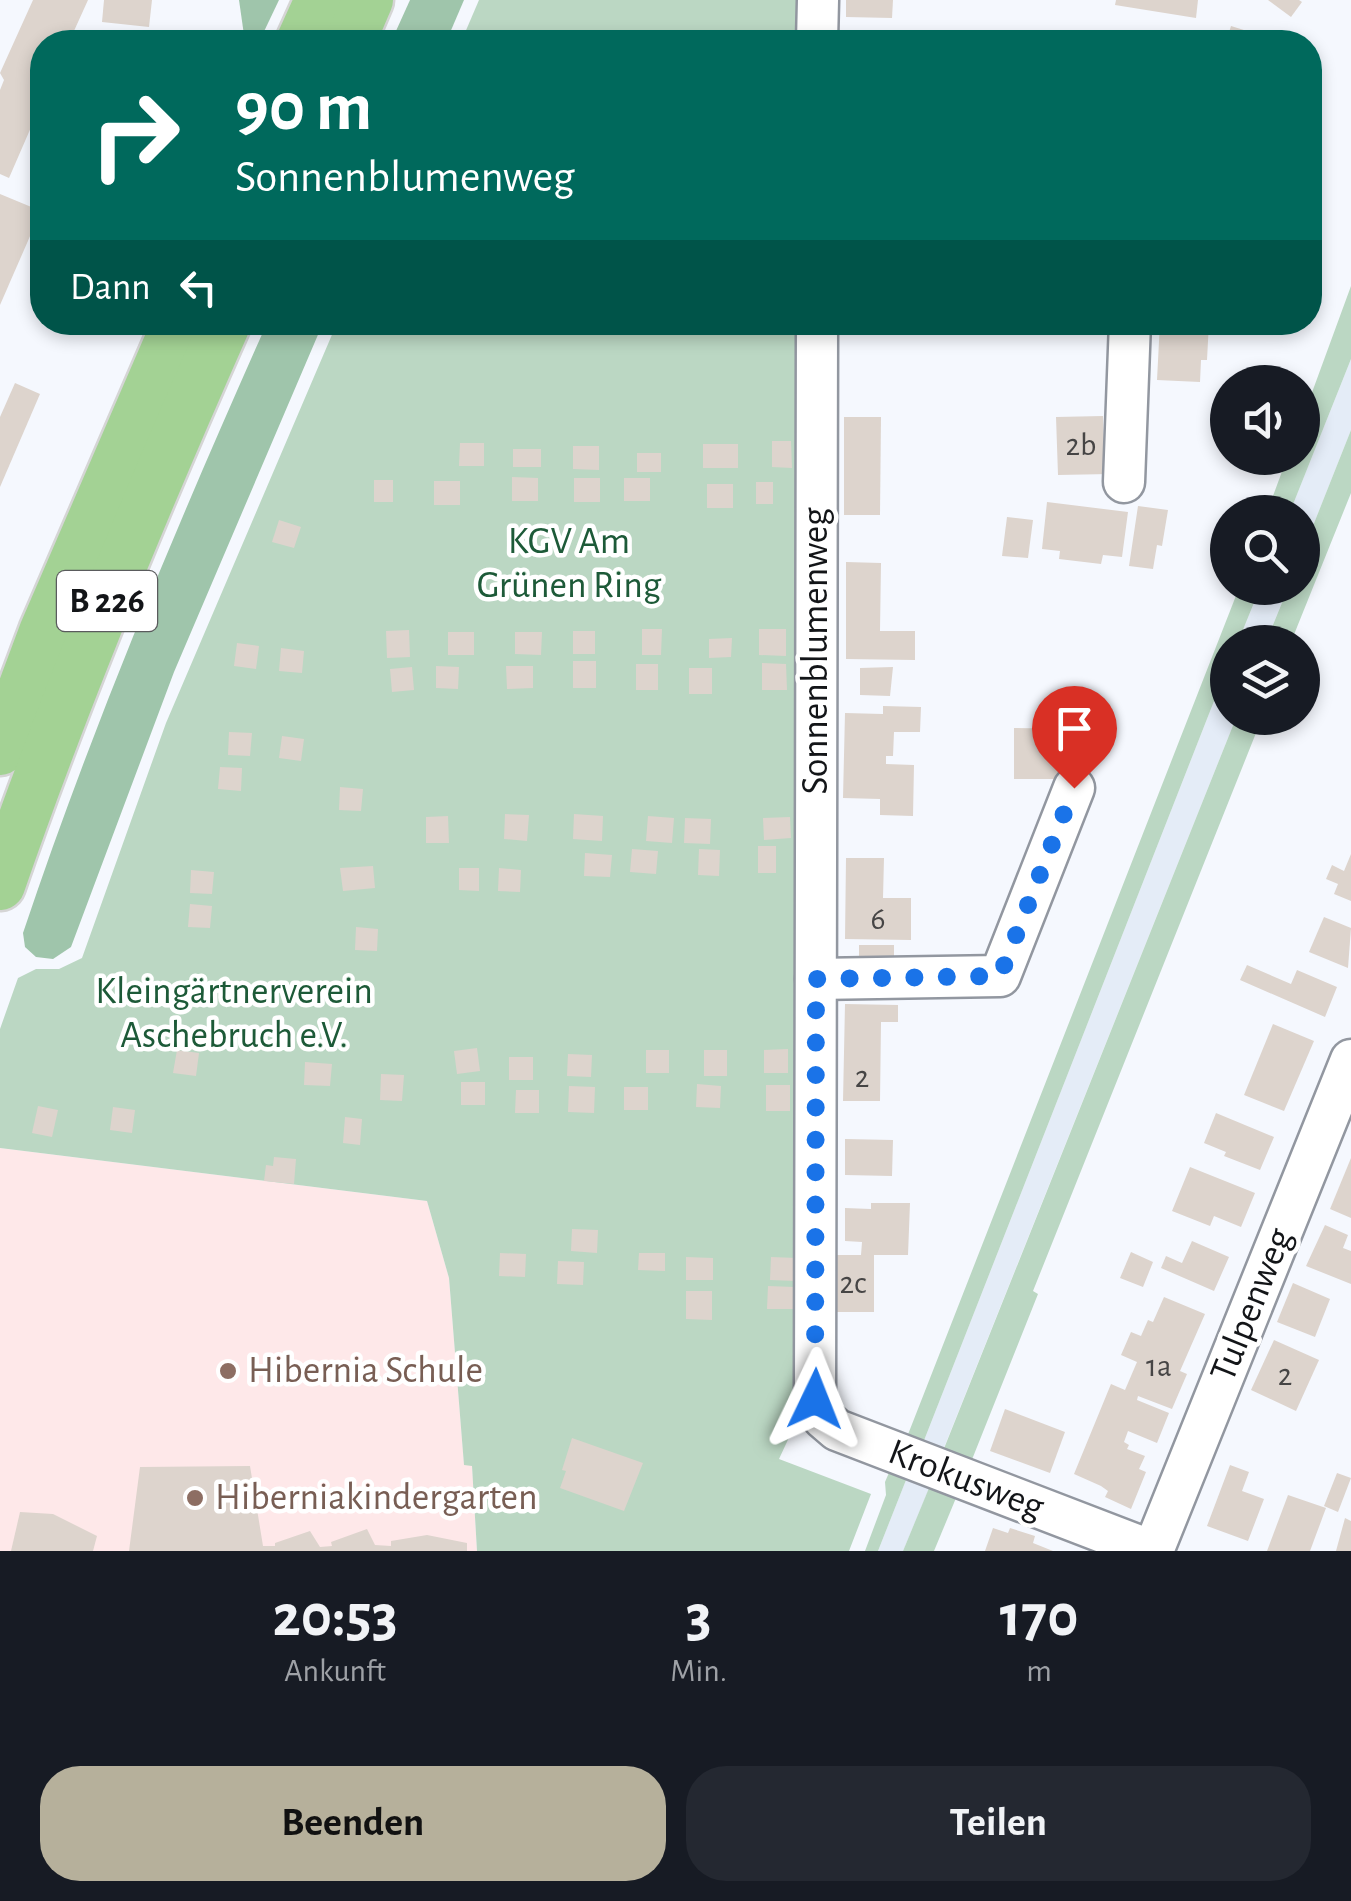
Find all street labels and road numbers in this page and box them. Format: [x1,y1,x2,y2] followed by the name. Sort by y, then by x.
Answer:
[797,507,835,794] street label: Sonnenblumenweg
[57,571,157,631] road number: B 226
[1204,1223,1300,1387] street label: Tulpenweg
[883,1433,1049,1527] street label: Krokusweg

